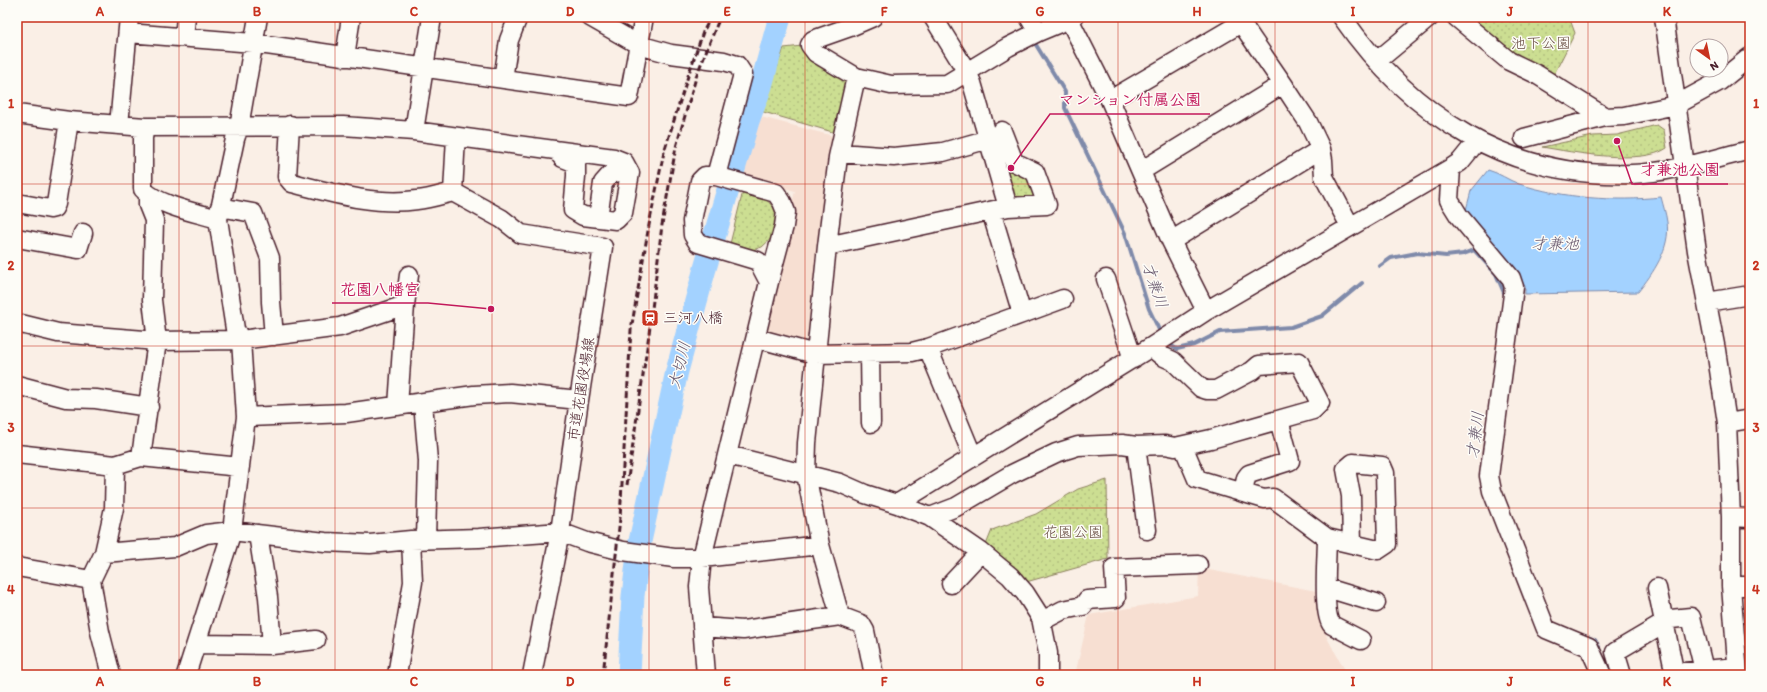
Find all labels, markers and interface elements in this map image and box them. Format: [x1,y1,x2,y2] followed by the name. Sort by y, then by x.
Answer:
[95,4,105,19] text: A
[253,4,262,19] text: B
[410,4,419,19] text: C
[566,4,575,19] text: D
[723,4,731,19] text: E
[881,4,888,19] text: F
[1036,4,1045,19] text: G
[1193,4,1202,19] text: H
[1351,4,1356,19] text: I
[1506,4,1514,19] text: J
[1663,4,1672,19] text: K
[1511,34,1571,52] park label: 池下公園
[1689,38,1729,78] north arrow
[1708,58,1721,73] text: N
[1050,86,1210,114] callout: マンション付属公園
[1059,90,1201,109] text: マンション付属公園
[8,96,14,111] text: 1
[1753,96,1759,111] text: 1
[1632,156,1728,184] callout: 才兼池公園
[1640,160,1720,179] text: 才兼池公園
[1531,234,1580,253] water label: 才兼池
[8,258,15,273] text: 2
[1753,258,1760,273] text: 2
[1138,259,1172,311] water label: 才兼川
[332,275,428,303] callout: 花園八幡宮
[340,280,420,299] text: 花園八幡宮
[640,308,660,328] station icon: 三河八橋
[663,309,723,327] place label: 三河八橋
[564,336,598,442] street label: 市道花園役場線
[664,339,694,391] water label: 大切川
[1463,410,1487,460] water label: 才兼川
[7,420,15,435] text: 3
[1752,420,1760,435] text: 3
[1043,523,1103,541] park label: 花園公園
[7,582,15,597] text: 4
[1752,582,1760,597] text: 4
[95,674,105,689] text: A
[253,674,262,689] text: B
[410,674,419,689] text: C
[566,674,575,689] text: D
[723,674,731,689] text: E
[881,674,888,689] text: F
[1036,674,1045,689] text: G
[1193,674,1202,689] text: H
[1351,674,1356,689] text: I
[1506,674,1514,689] text: J
[1663,674,1672,689] text: K

